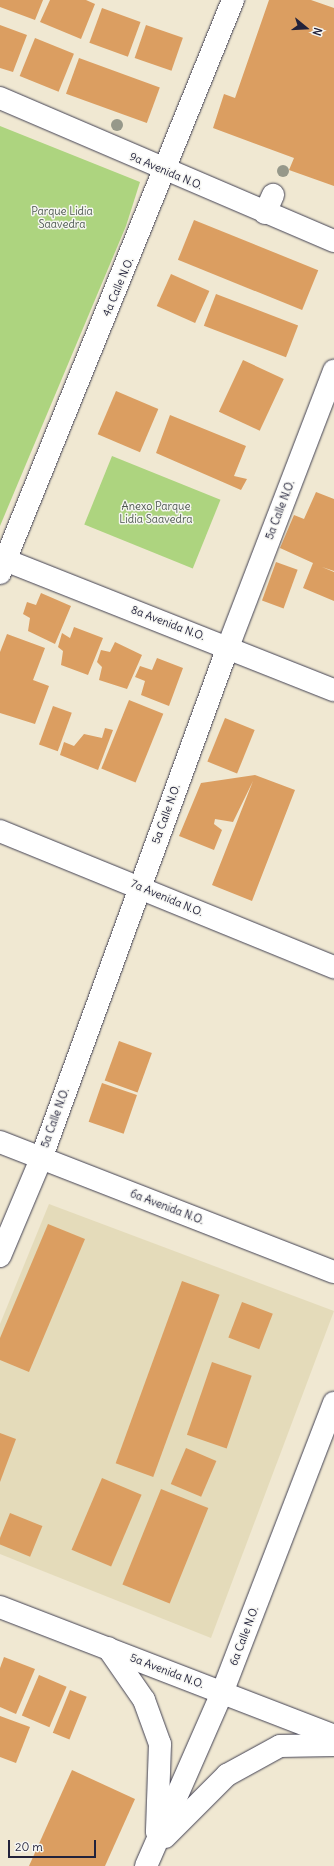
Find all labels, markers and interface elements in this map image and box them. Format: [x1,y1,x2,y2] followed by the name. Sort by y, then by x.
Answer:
[286,8,326,48] north arrow
[310,26,325,37] text: N
[128,150,204,192] street label: 9a Avenida N.O.
[31,205,93,231] park label: Parque Lidia Saavedra
[100,256,136,318] street label: 4a Calle N.O.
[263,478,297,542] street label: 5a Calle N.O.
[119,500,193,526] park label: Anexo Parque Lidia Saavedra
[129,603,207,643] street label: 8a Avenida N.O.
[149,782,183,846] street label: 5a Calle N.O.
[129,877,205,919] street label: 7a Avenida N.O.
[38,1086,72,1150] street label: 5a Calle N.O.
[128,1187,206,1227] street label: 6a Avenida N.O.
[227,1604,261,1668] street label: 6a Calle N.O.
[128,1651,206,1691] street label: 5a Avenida N.O.
[10,1832,98,1858] scale bar
[15,1839,43,1854] text: 20 m

